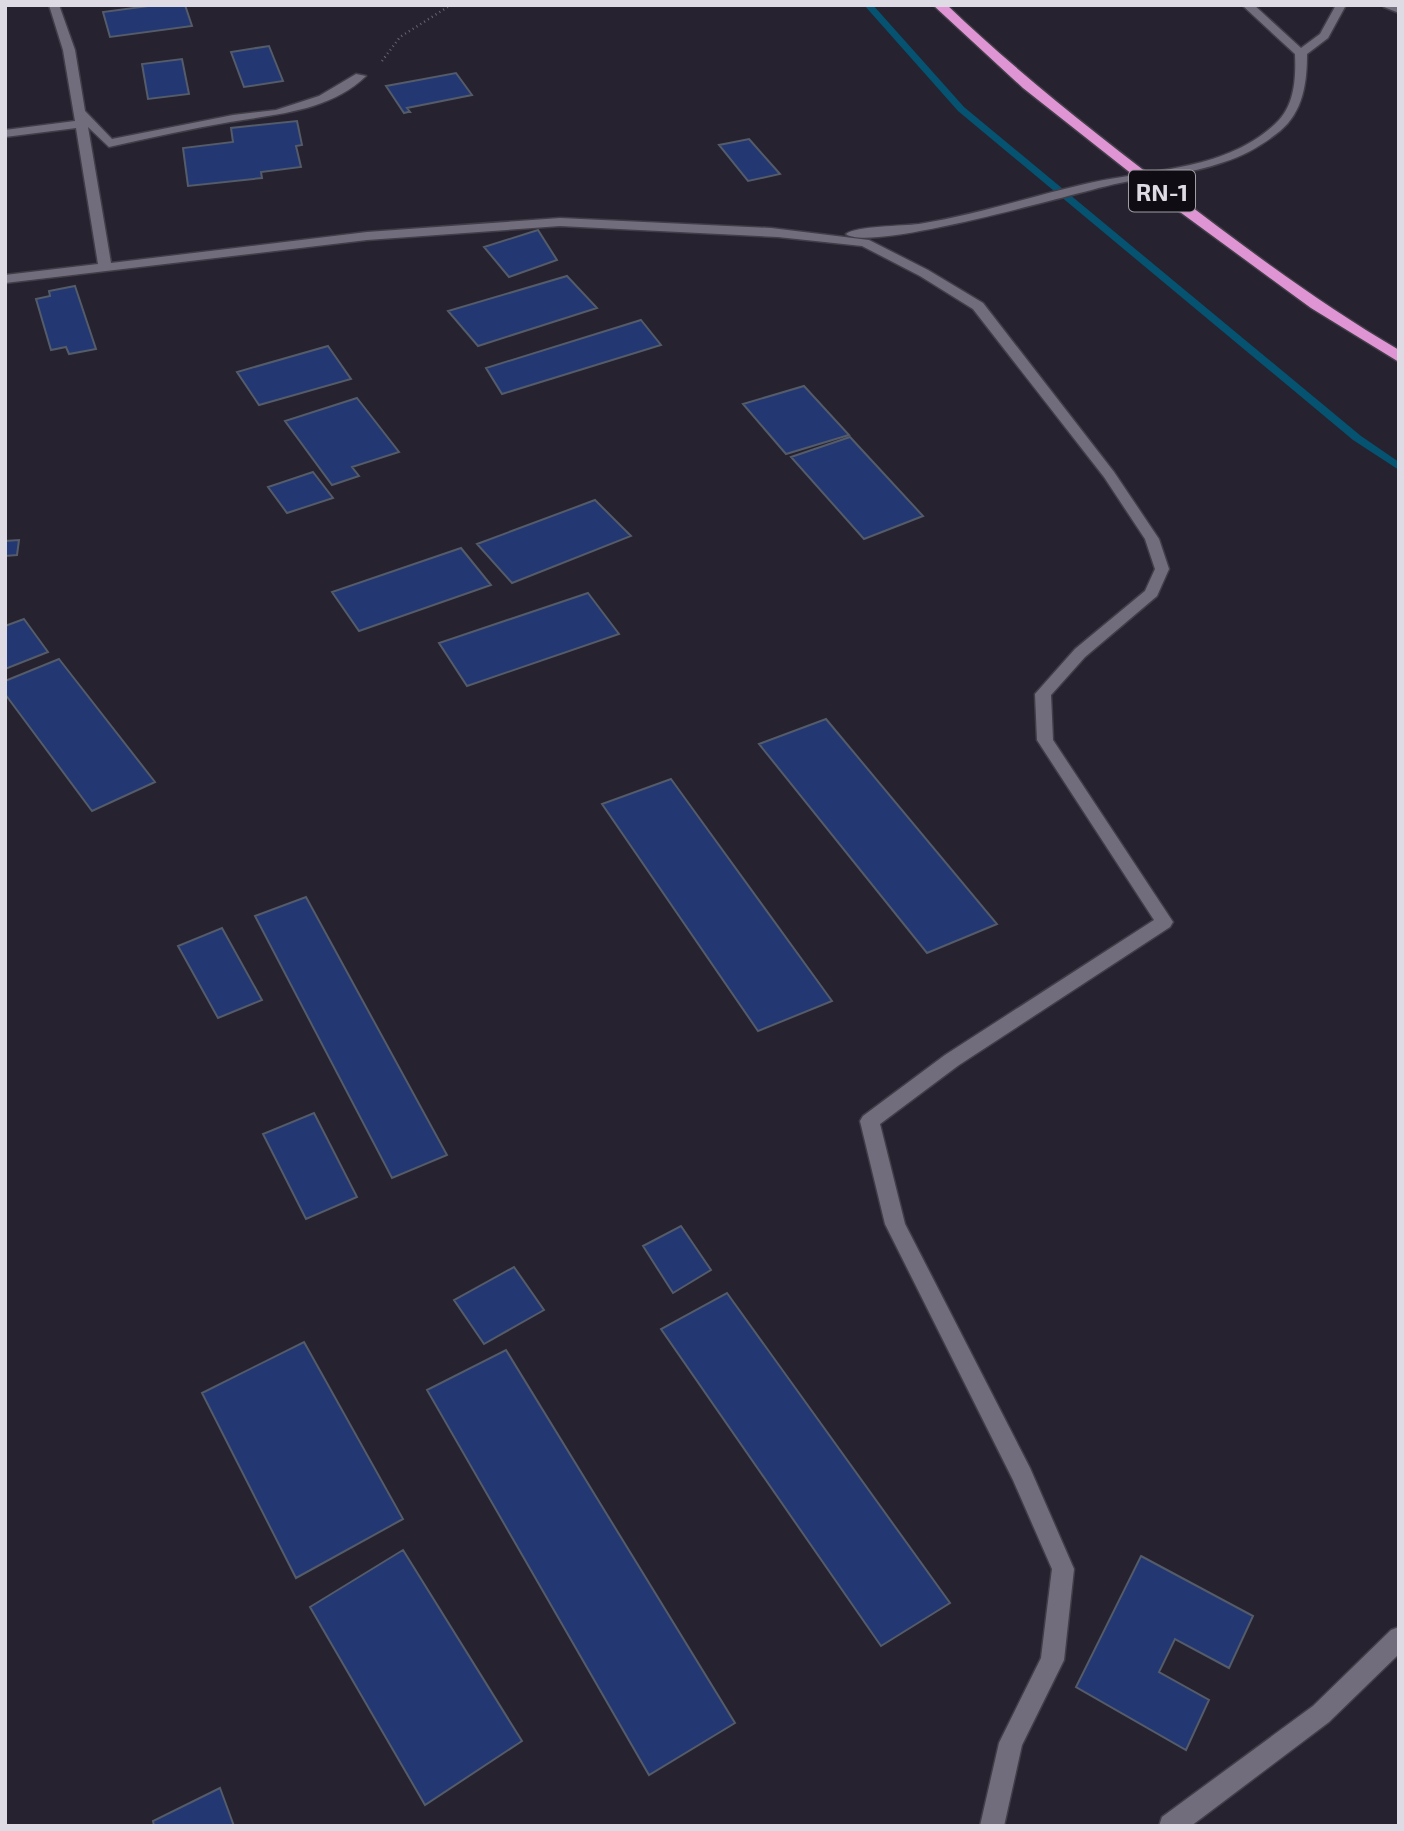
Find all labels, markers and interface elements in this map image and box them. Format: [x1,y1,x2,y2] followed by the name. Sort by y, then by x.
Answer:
[1129,170,1195,211] road number: RN-1

